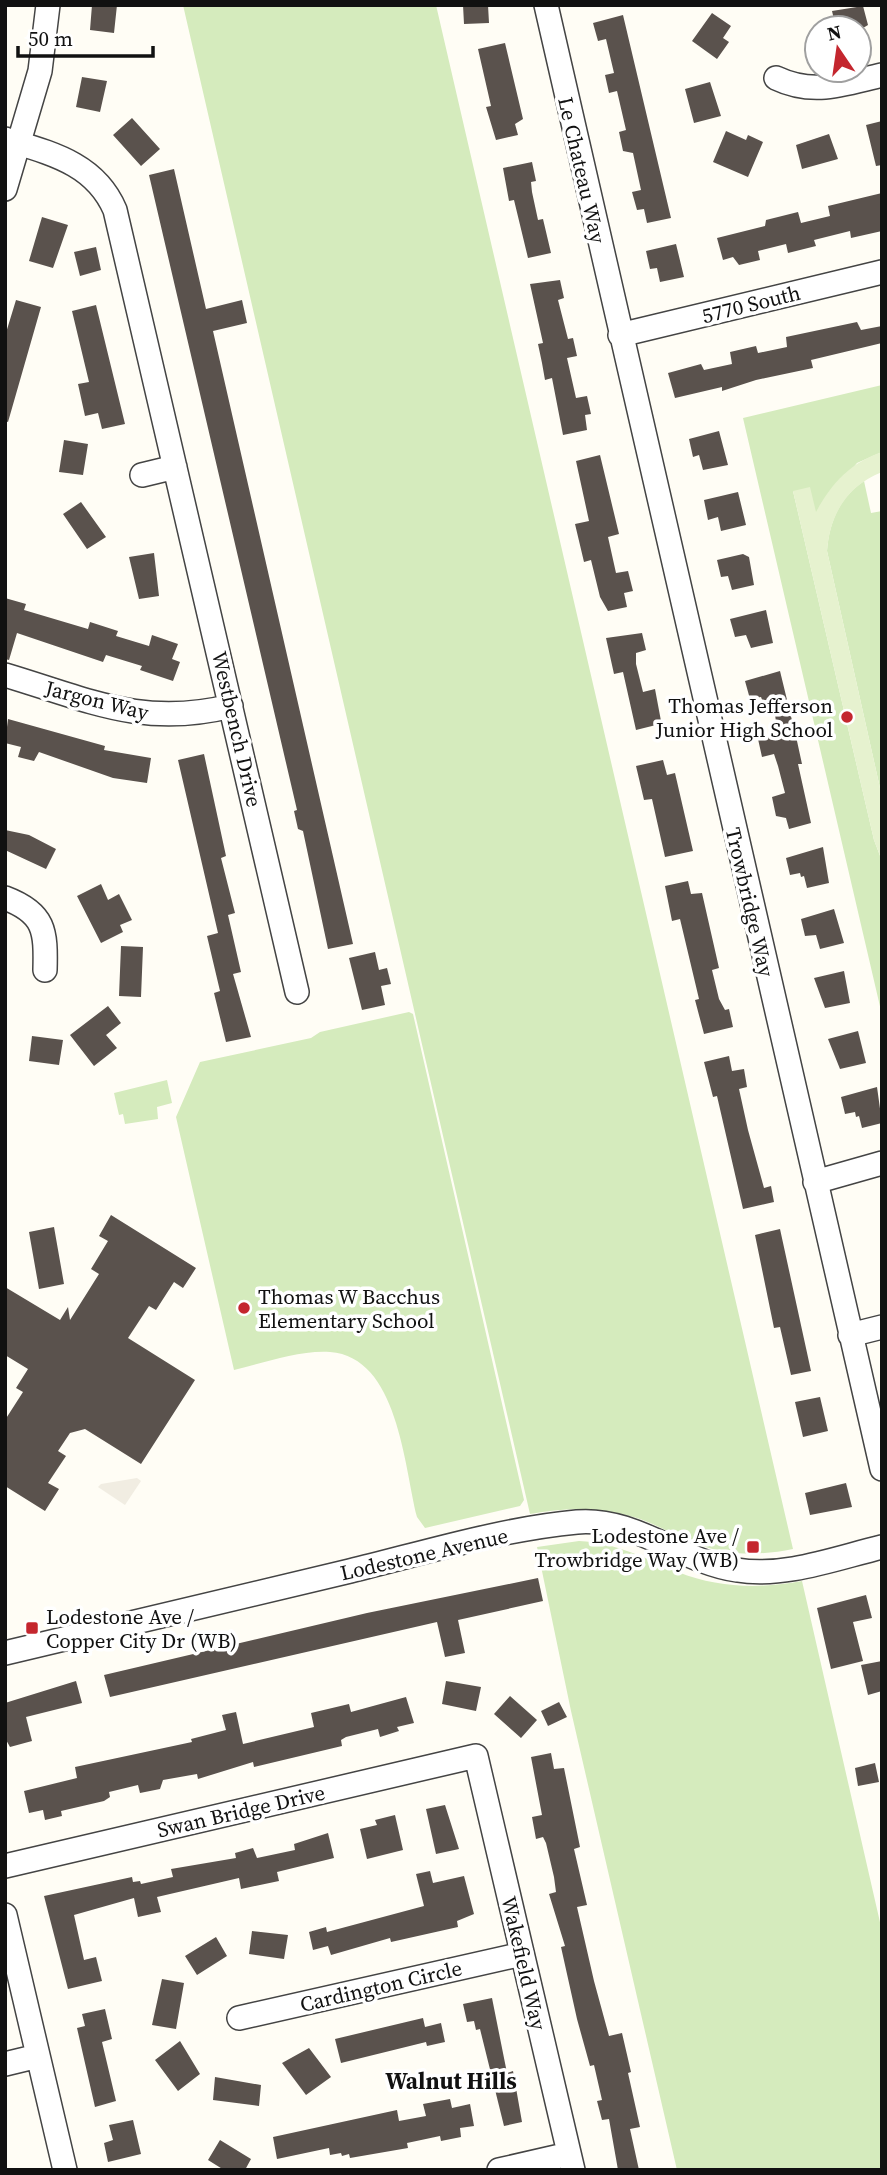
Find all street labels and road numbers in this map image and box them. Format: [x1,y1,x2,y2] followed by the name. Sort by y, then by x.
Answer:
[551,94,613,246] street label: Le Chateau Way
[699,278,803,330] street label: 5770 South
[205,648,269,810] street label: Westbench Drive
[41,673,152,727] street label: Jargon Way
[719,824,781,980] street label: Trowbridge Way
[337,1521,511,1587] street label: Lodestone Avenue
[154,1778,328,1844] street label: Swan Bridge Drive
[495,1893,554,2033] street label: Wakefield Way
[297,1953,465,2019] street label: Cardington Circle

